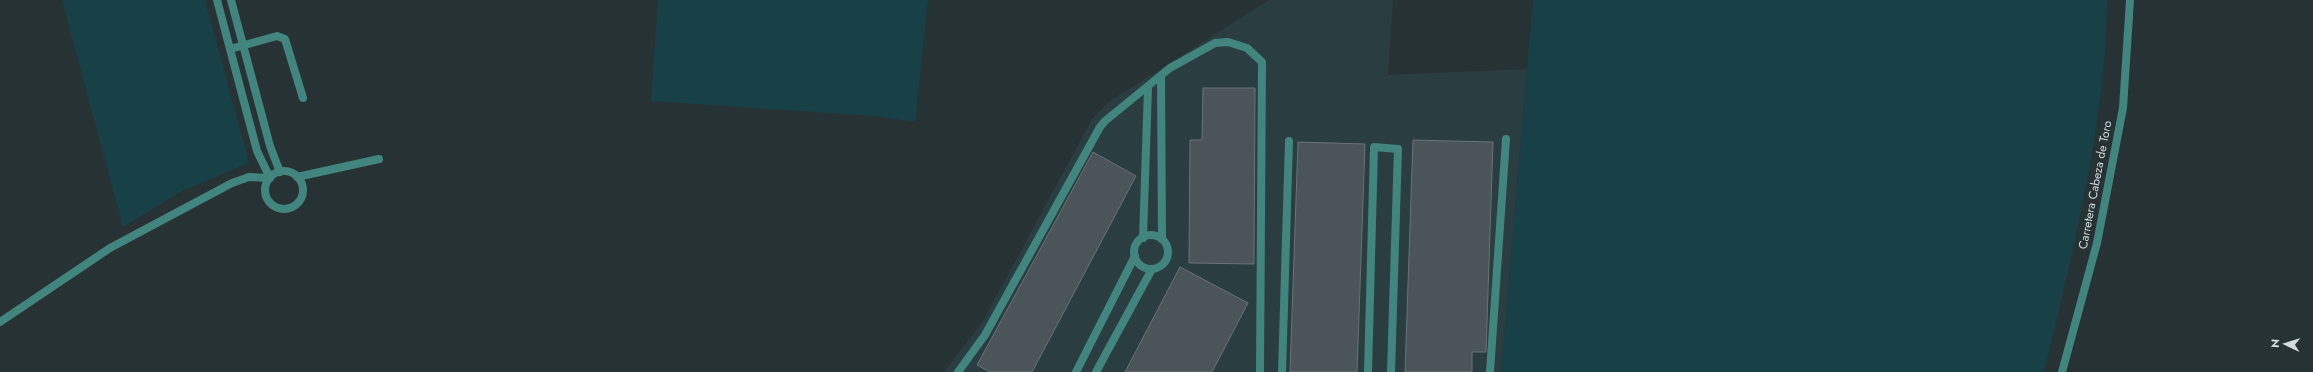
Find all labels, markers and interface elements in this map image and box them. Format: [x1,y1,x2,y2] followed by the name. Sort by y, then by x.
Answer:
[2074,119,2116,251] street label: Carretera Cabeza de Toro
[2265,324,2305,364] north arrow
[2267,338,2283,348] text: N

